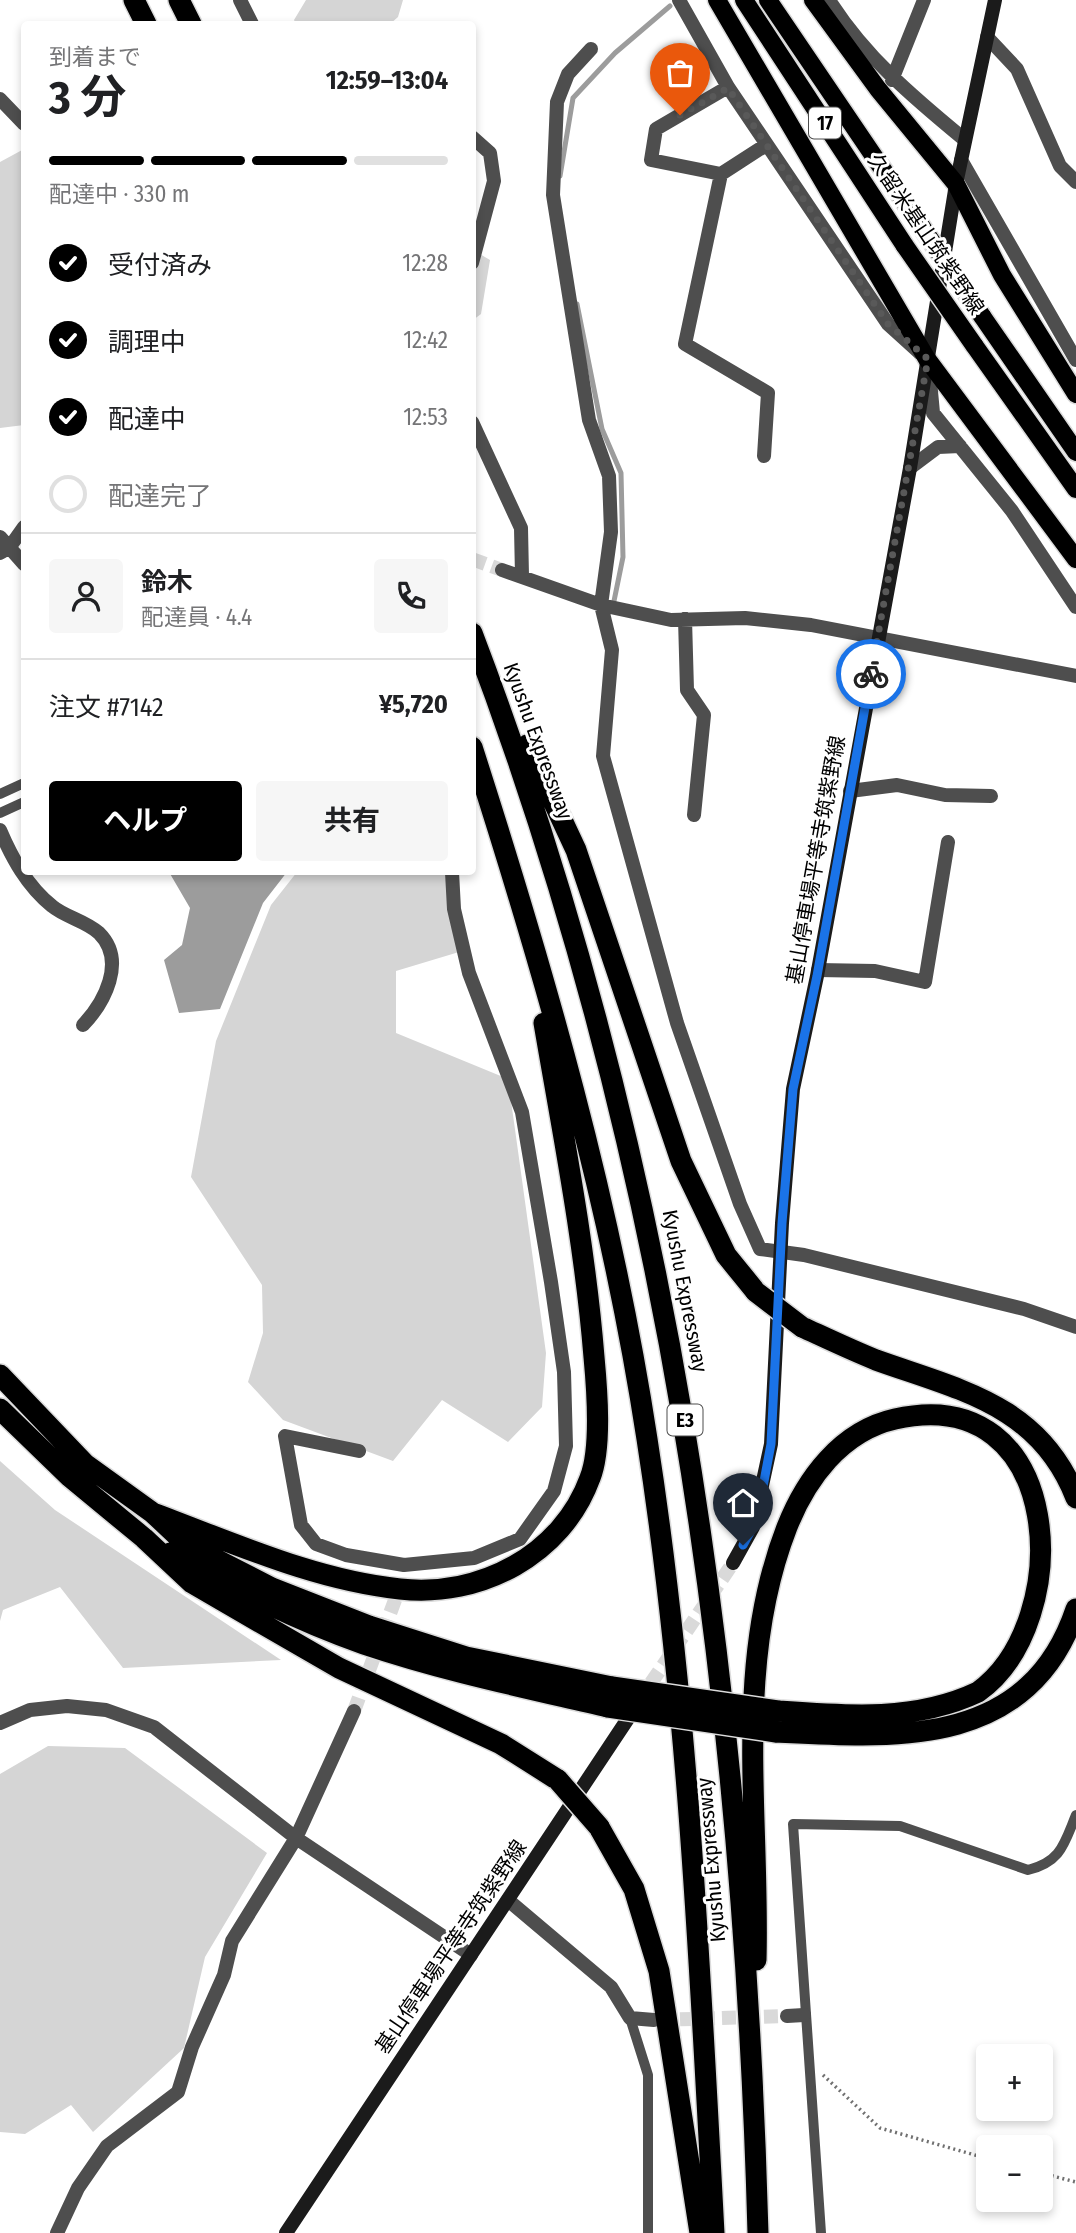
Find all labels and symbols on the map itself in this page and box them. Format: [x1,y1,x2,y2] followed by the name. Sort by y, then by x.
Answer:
[650,43,710,115] pin
[809,108,841,139] road number: 17
[862,148,990,320] street label: 久留米基山筑紫野線
[836,639,906,709] courier
[498,659,579,824] street label: Kyushu Expressway
[781,734,851,986] street label: 基山停車場平等寺筑紫野線
[657,1208,714,1375] street label: Kyushu Expressway
[668,1404,702,1436] road number: E3
[713,1473,773,1545] pin
[691,1776,731,1943] street label: Kyushu Expressway
[370,1835,532,2059] street label: 基山停車場平等寺筑紫野線

